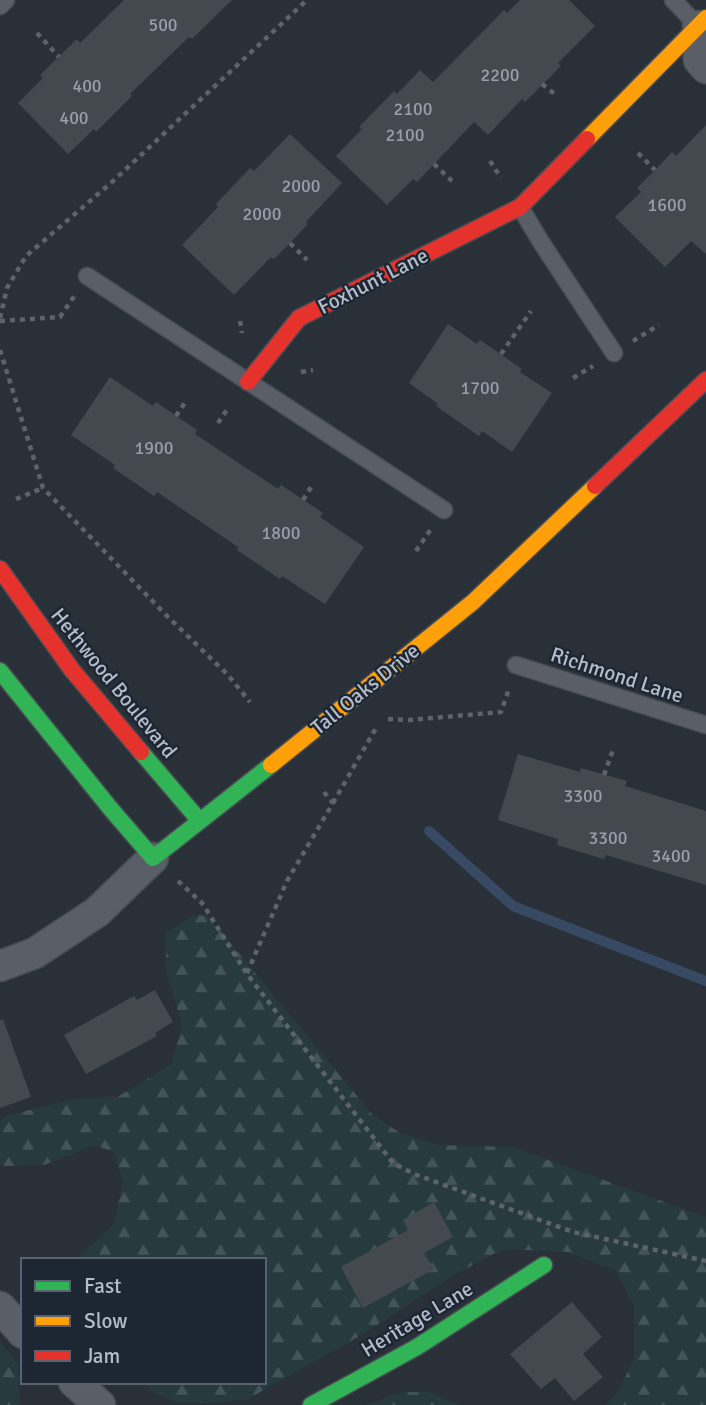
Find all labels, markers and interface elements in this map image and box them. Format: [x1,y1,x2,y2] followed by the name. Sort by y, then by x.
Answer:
[148,14,178,36] house number: 500
[481,64,519,86] house number: 2200
[72,75,102,97] house number: 400
[394,98,432,120] house number: 2100
[59,107,89,129] house number: 400
[386,124,424,146] house number: 2100
[282,175,320,197] house number: 2000
[648,194,686,216] house number: 1600
[243,203,281,225] house number: 2000
[314,242,432,320] street label: Foxhunt Lane
[461,377,499,399] house number: 1700
[135,437,173,459] house number: 1900
[262,522,300,544] house number: 1800
[45,603,183,763] street label: Hethwood Boulevard
[306,637,424,741] street label: Tall Oaks Drive
[547,641,687,709] street label: Richmond Lane
[564,785,602,807] house number: 3300
[589,827,627,849] house number: 3300
[652,845,690,867] house number: 3400
[21,1258,266,1384] legend
[84,1273,121,1299] text: Fast
[356,1275,478,1363] street label: Heritage Lane
[84,1308,128,1334] text: Slow
[84,1343,120,1369] text: Jam

